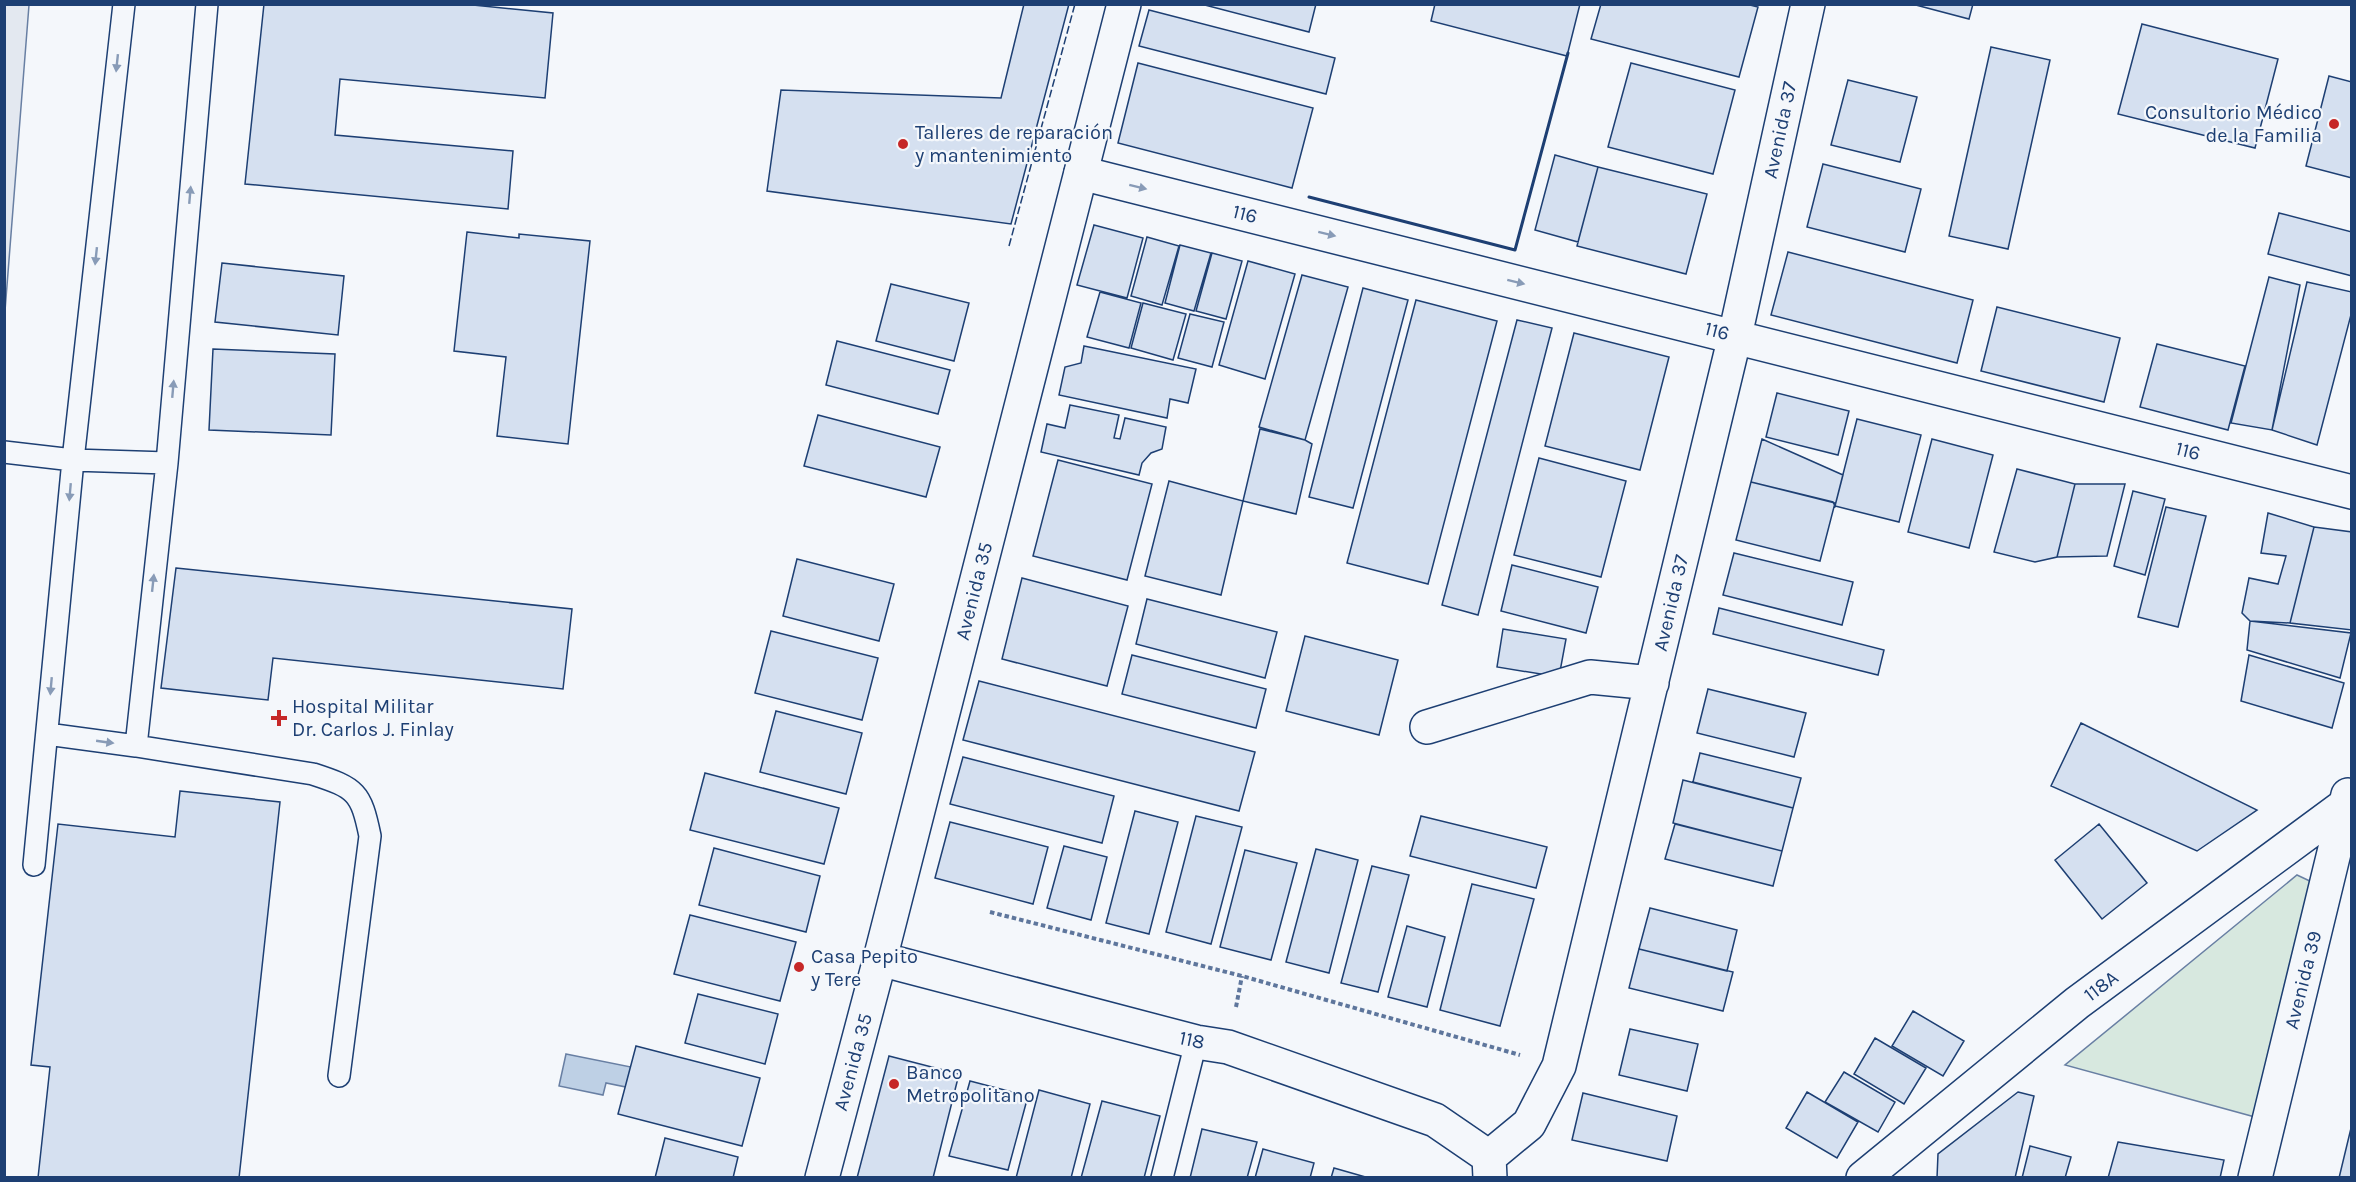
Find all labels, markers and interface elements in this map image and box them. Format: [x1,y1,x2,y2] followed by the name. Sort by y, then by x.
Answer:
[112,53,122,72] one-way arrow
[1759,79,1802,180] street label: Avenida 37
[2145,101,2322,147] place label: Consultorio Médico de la Familia
[2327,117,2341,131] marker: Consultorio Médico de la Familia
[914,121,1113,167] place label: Talleres de reparación y mantenimiento
[896,137,910,151] marker: Talleres de reparación y mantenimiento
[1129,183,1147,193] one-way arrow
[186,186,195,205] one-way arrow
[1230,200,1260,228] street label: 116
[1318,230,1336,240] one-way arrow
[91,247,100,266] one-way arrow
[1507,277,1525,287] one-way arrow
[1702,317,1732,345] street label: 116
[168,380,178,399] one-way arrow
[2173,437,2203,465] street label: 116
[65,483,75,502] one-way arrow
[951,540,997,642] street label: Avenida 35
[1649,552,1693,653] street label: Avenida 37
[149,574,158,593] one-way arrow
[46,677,56,696] one-way arrow
[292,695,454,741] place label: Hospital Militar Dr. Carlos J. Finlay
[270,709,288,727] marker: Hospital Militar Dr. Carlos J. Finlay
[95,737,114,747] one-way arrow
[2280,928,2326,1032] street label: Avenida 39
[810,945,918,991] place label: Casa Pepito y Tere
[792,960,806,974] marker: Casa Pepito y Tere
[2079,966,2123,1006] street label: 118A
[829,1011,877,1113] street label: Avenida 35
[1177,1026,1207,1054] street label: 118
[906,1061,1035,1107] place label: Banco Metropolitano
[887,1077,901,1091] marker: Banco Metropolitano

